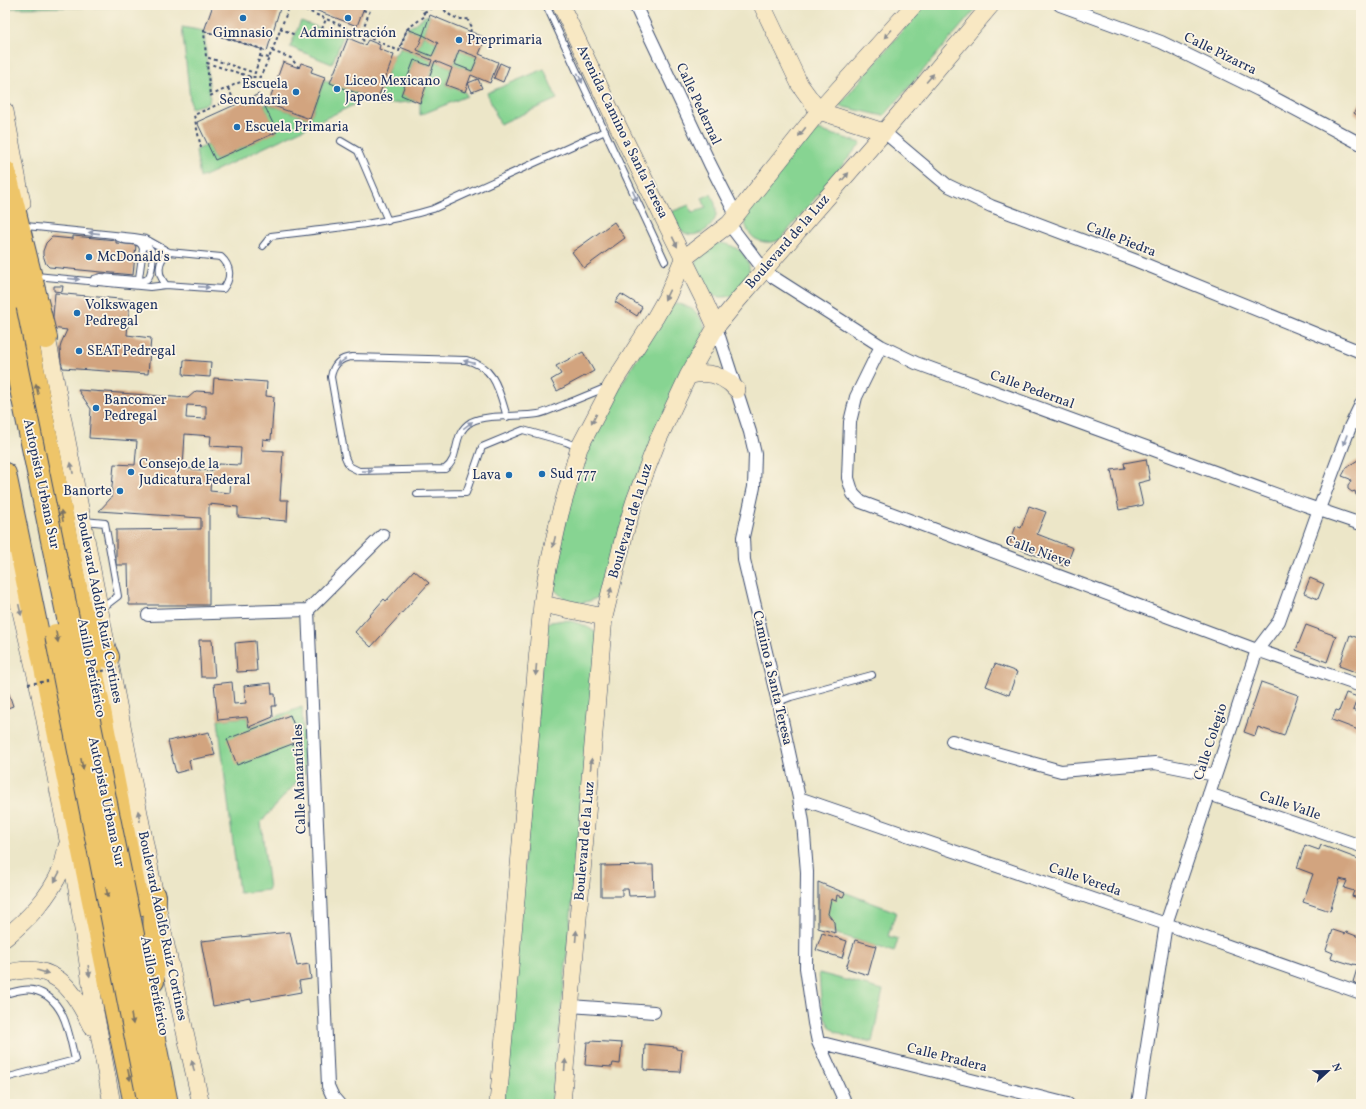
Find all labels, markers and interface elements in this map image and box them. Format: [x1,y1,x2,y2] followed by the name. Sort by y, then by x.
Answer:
[238,13,248,23] marker: Gimnasio
[343,13,353,23] marker: Administración
[213,24,273,43] place label: Gimnasio
[300,24,396,43] place label: Administración
[1180,28,1260,80] street label: Calle Pizarra
[883,29,892,39] one-way arrow
[467,31,542,50] place label: Preprimaria
[454,35,464,45] marker: Preprimaria
[572,42,672,222] street label: Avenida Camino a Santa Teresa
[671,60,725,148] street label: Calle Pedernal
[345,72,440,107] place label: Liceo Mexicano Japonés
[577,73,583,84] one-way arrow
[925,73,934,84] one-way arrow
[219,75,288,110] place label: Escuela Secundaria
[332,84,342,94] marker: Liceo Mexicano Japonés
[291,87,301,97] marker: Escuela Secundaria
[245,118,349,137] place label: Escuela Primaria
[232,122,242,132] marker: Escuela Primaria
[798,126,807,137] one-way arrow
[840,172,850,182] one-way arrow
[632,191,638,202] one-way arrow
[742,191,834,293] street label: Boulevard de la Luz
[1083,218,1159,262] street label: Calle Piedra
[88,229,100,236] one-way arrow
[672,237,678,248] one-way arrow
[97,248,170,267] place label: McDonald's
[84,252,94,262] marker: McDonald's
[68,276,81,282] one-way arrow
[198,284,210,291] one-way arrow
[664,289,670,301] one-way arrow
[85,296,158,331] place label: Volkswagen Pedregal
[72,308,82,318] marker: Volkswagen Pedregal
[87,342,176,361] place label: SEAT Pedregal
[74,346,84,356] marker: SEAT Pedregal
[335,358,346,365] one-way arrow
[463,358,475,364] one-way arrow
[987,366,1077,414] street label: Calle Pedernal
[34,383,40,395] one-way arrow
[104,391,167,426] place label: Bancomer Pedregal
[91,403,101,413] marker: Bancomer Pedregal
[591,413,598,425] one-way arrow
[18,417,64,551] street label: Autopista Urbana Sur
[463,421,474,429] one-way arrow
[1342,435,1348,447] one-way arrow
[139,455,250,490] place label: Consejo de la Judicatura Federal
[604,461,658,581] street label: Boulevard de la Luz
[69,462,75,474] one-way arrow
[550,465,597,484] place label: Sud 777
[472,466,501,485] place label: Lava
[126,467,136,477] marker: Consejo de la Judicatura Federal
[361,468,374,474] one-way arrow
[537,469,547,479] marker: Sud 777
[504,470,514,480] marker: Lava
[63,482,112,501] place label: Banorte
[115,486,125,496] marker: Banorte
[58,510,64,523] one-way arrow
[71,511,127,705] street label: Boulevard Adolfo Ruiz Cortines
[1002,531,1074,573] street label: Calle Nieve
[550,536,556,548] one-way arrow
[607,587,613,600] one-way arrow
[18,603,24,616] one-way arrow
[747,609,797,747] street label: Camino a Santa Teresa
[72,617,110,719] street label: Anillo Periférico
[54,630,60,643] one-way arrow
[533,664,540,676] one-way arrow
[1190,701,1232,783] street label: Calle Colegio
[289,723,311,835] street label: Calle Manantiales
[83,735,129,869] street label: Autopista Urbana Sur
[79,758,85,770] one-way arrow
[588,758,595,770] one-way arrow
[570,781,600,901] street label: Boulevard de la Luz
[1257,787,1324,825] street label: Calle Valle
[136,810,142,822] one-way arrow
[133,829,191,1023] street label: Boulevard Adolfo Ruiz Cortines
[1046,859,1124,901] street label: Calle Vereda
[54,871,60,883] one-way arrow
[104,886,110,898] one-way arrow
[573,930,580,942] one-way arrow
[135,935,173,1037] street label: Anillo Periférico
[86,965,92,977] one-way arrow
[38,969,50,975] one-way arrow
[130,1013,136,1025] one-way arrow
[905,1039,989,1077] street label: Calle Pradera
[1308,1051,1348,1091] north arrow
[562,1059,569,1071] one-way arrow
[190,1060,196,1072] one-way arrow
[1327,1061,1344,1074] text: N
[126,1069,132,1081] one-way arrow

